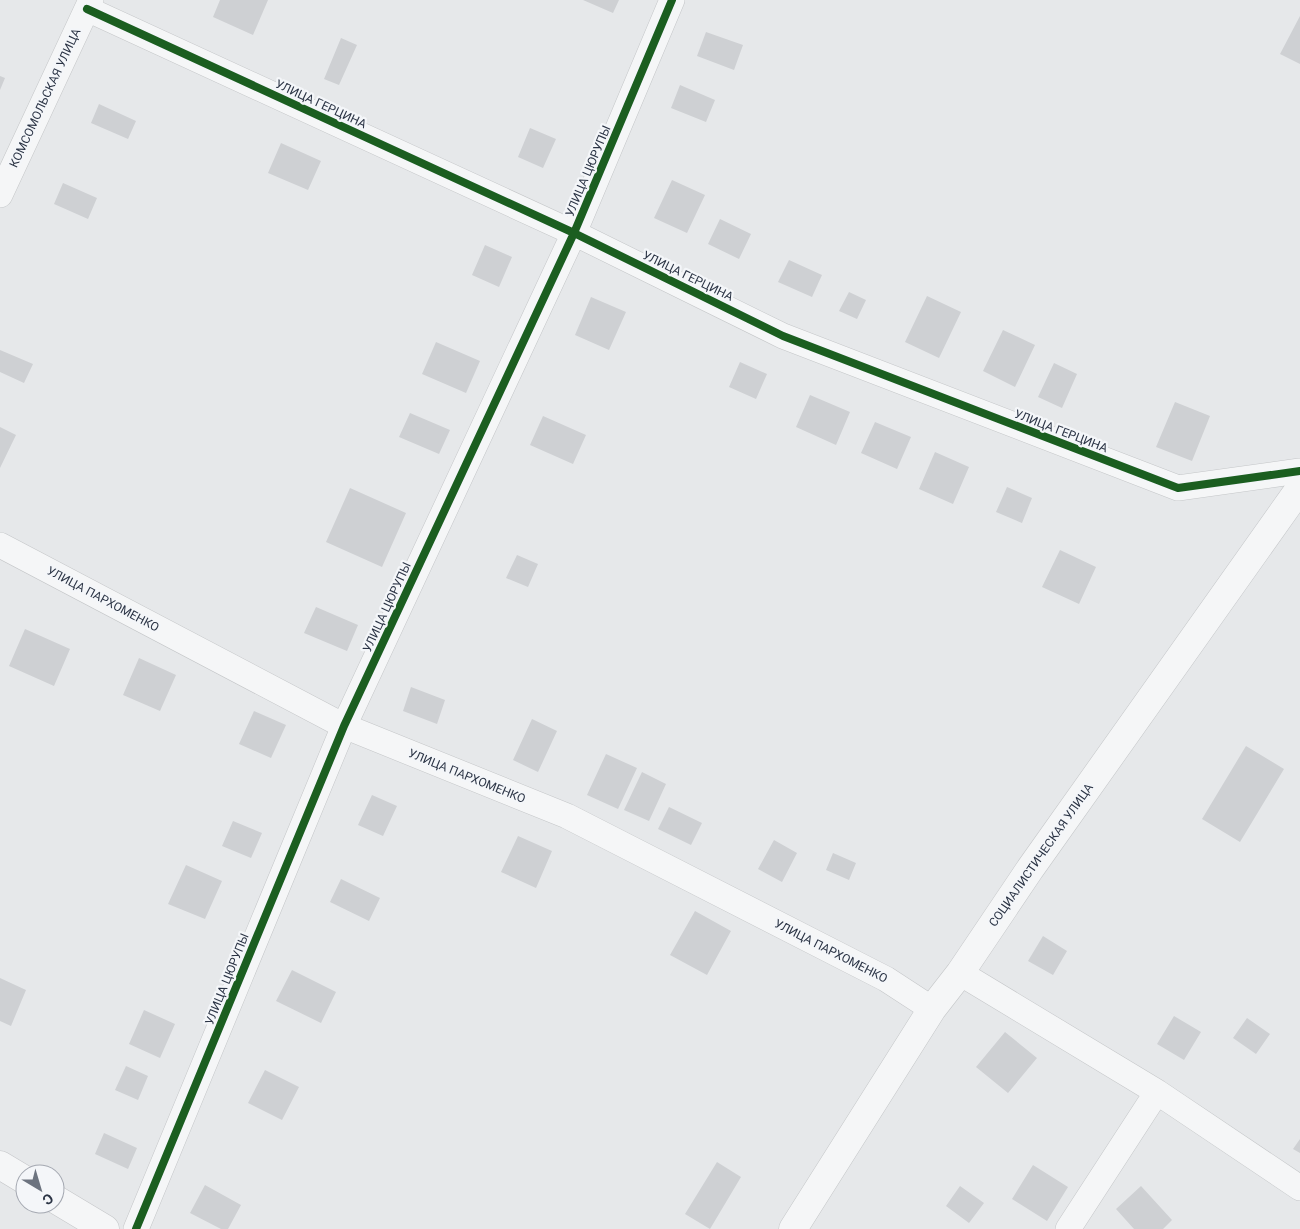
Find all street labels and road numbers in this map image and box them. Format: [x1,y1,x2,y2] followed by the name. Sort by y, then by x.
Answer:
[7,26,84,170] street label: КОМСОМОЛЬСКАЯ УЛИЦА
[273,77,369,131] street label: УЛИЦА ГЕРЦИНА
[562,123,614,219] street label: УЛИЦА ЦЮРУПЫ
[640,248,736,304] street label: УЛИЦА ГЕРЦИНА
[1012,407,1110,455] street label: УЛИЦА ГЕРЦИНА
[360,560,414,654] street label: УЛИЦА ЦЮРУПЫ
[45,563,161,635] street label: УЛИЦА ПАРХОМЕНКО
[406,746,528,806] street label: УЛИЦА ПАРХОМЕНКО
[986,781,1096,929] street label: СОЦИАЛИСТИЧЕСКАЯ УЛИЦА
[772,916,890,986] street label: УЛИЦА ПАРХОМЕНКО
[202,931,252,1027] street label: УЛИЦА ЦЮРУПЫ

